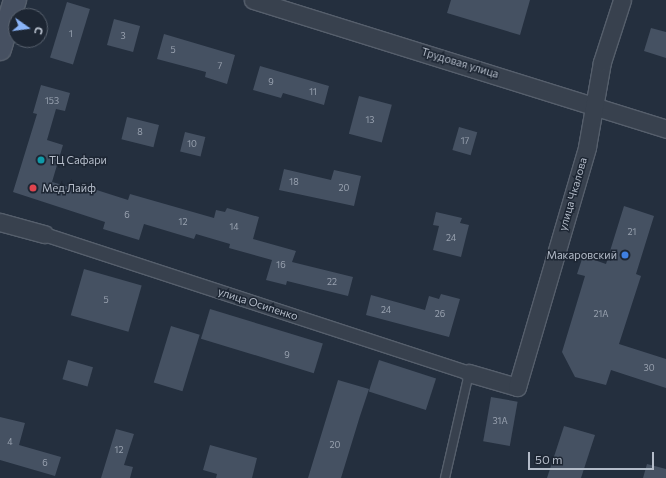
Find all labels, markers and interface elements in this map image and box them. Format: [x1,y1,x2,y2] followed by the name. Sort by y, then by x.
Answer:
[8,8,48,48] north arrow
[32,26,46,36] text: С
[69,29,73,39] house number: 1
[120,31,126,41] house number: 3
[170,45,176,55] house number: 5
[420,45,500,81] street label: Трудовая улица
[218,61,222,71] house number: 7
[268,77,274,87] house number: 9
[309,87,317,97] house number: 11
[45,96,59,106] house number: 153
[366,115,374,125] house number: 13
[137,127,143,137] house number: 8
[461,136,469,146] house number: 17
[187,139,197,149] house number: 10
[49,153,107,167] place label: ТЦ Сафари
[36,155,46,165] marker: ТЦ Сафари
[556,156,590,232] street label: улица Чкалова
[289,177,299,187] house number: 18
[42,181,96,195] place label: Мед Лайф
[27,182,39,194] marker: Мед Лайф
[339,183,349,193] house number: 20
[124,210,130,220] house number: 6
[179,217,187,227] house number: 12
[229,222,239,232] house number: 14
[628,227,636,237] house number: 21
[446,233,456,243] house number: 24
[547,248,617,262] place label: Макаровский
[620,250,630,260] marker: Макаровский
[276,260,286,270] house number: 16
[327,277,337,287] house number: 22
[216,285,300,323] street label: улица Осипенко
[103,295,109,305] house number: 5
[381,305,391,315] house number: 24
[435,309,445,319] house number: 26
[593,309,609,319] house number: 21А
[284,350,290,360] house number: 9
[643,363,655,373] house number: 30
[492,416,508,426] house number: 31А
[7,437,13,447] house number: 4
[330,440,340,450] house number: 20
[530,444,656,470] scale bar
[115,445,123,455] house number: 12
[535,452,563,466] text: 50 m
[42,458,48,468] house number: 6

